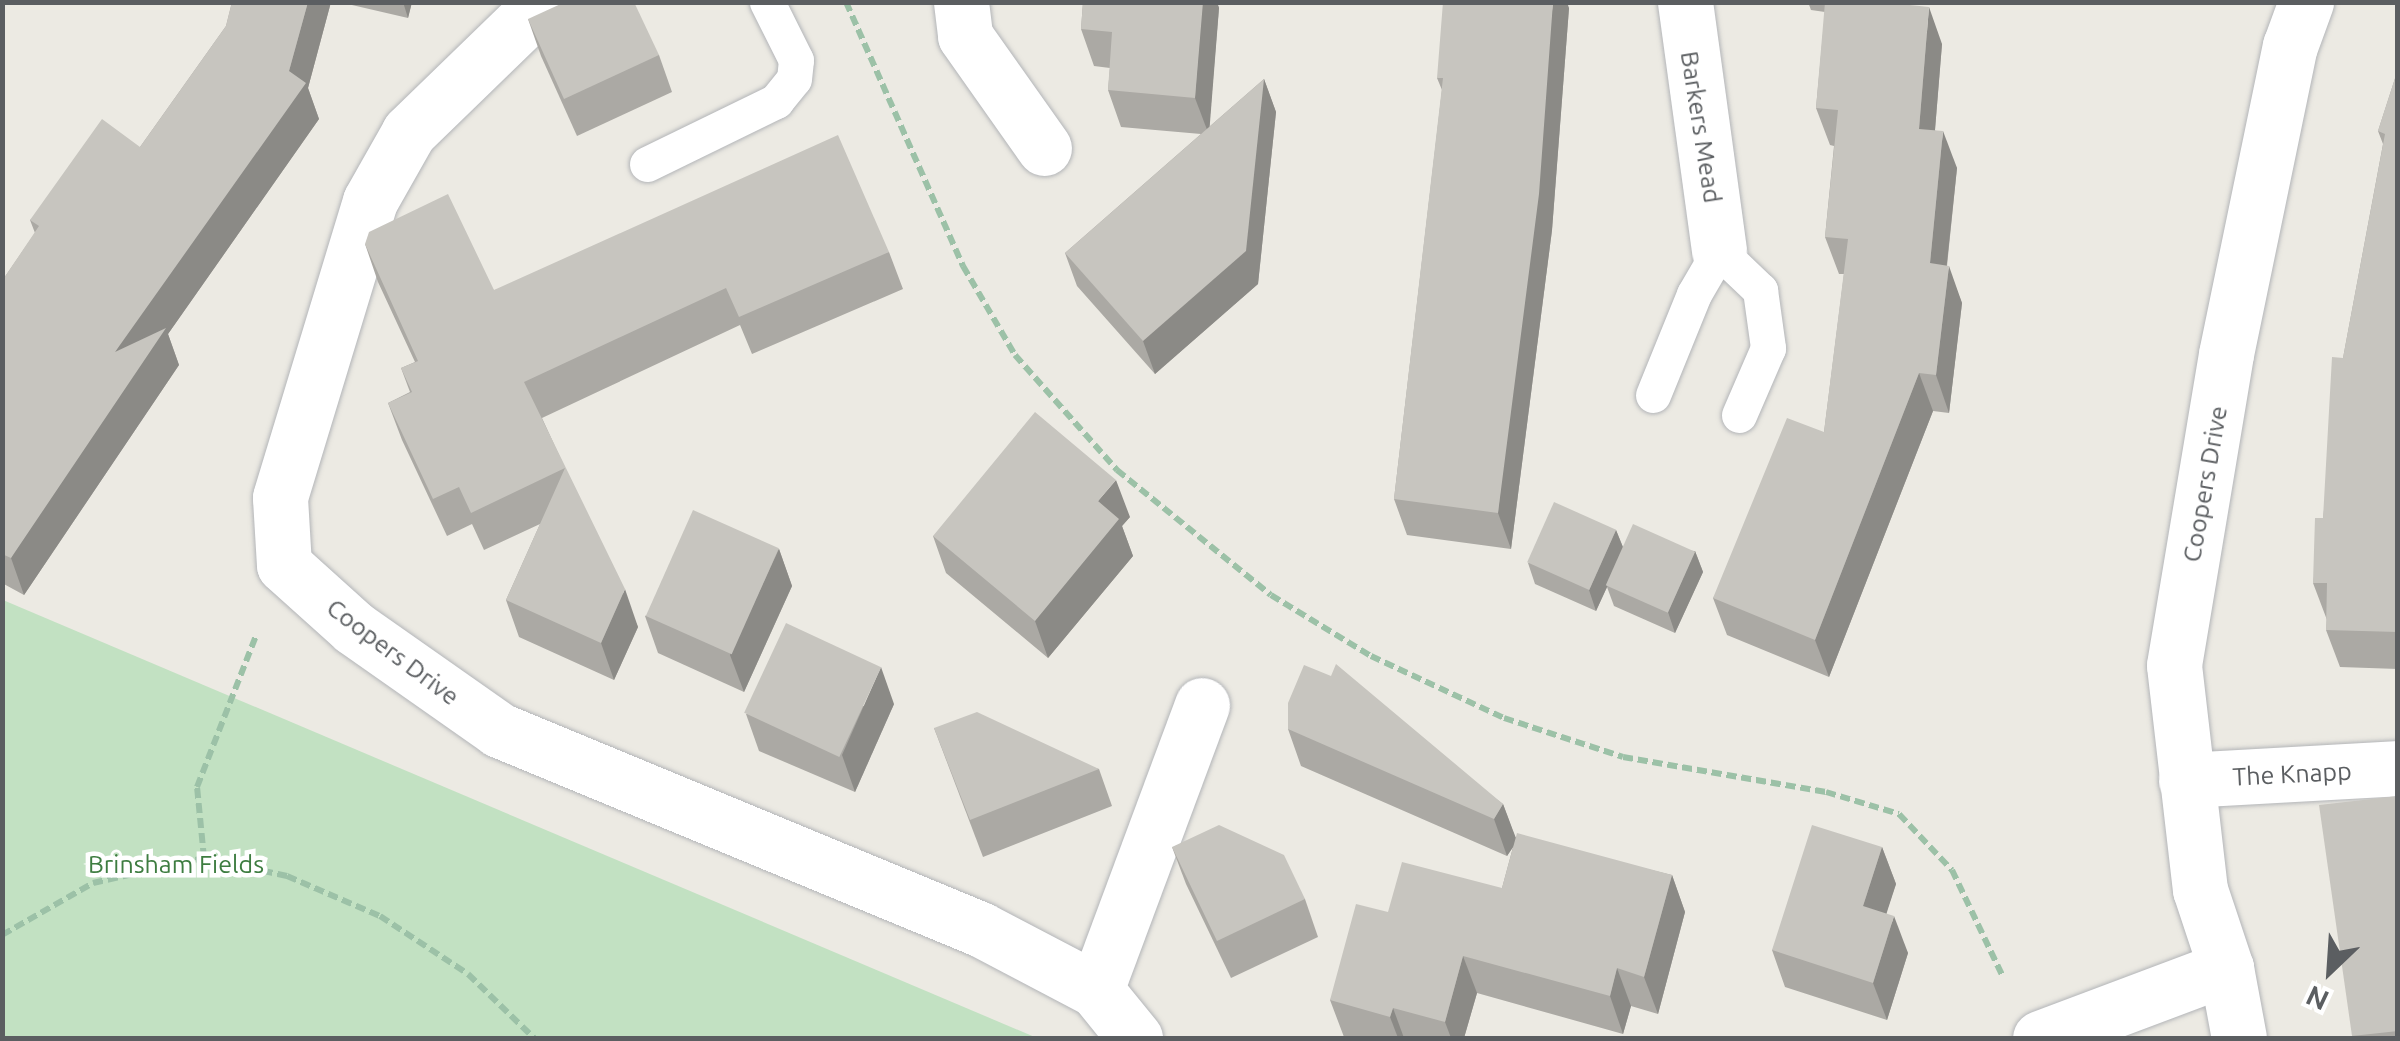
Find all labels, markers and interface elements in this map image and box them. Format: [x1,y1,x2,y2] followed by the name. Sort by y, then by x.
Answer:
[1674,49,1728,205] street label: Barkers Mead
[2176,404,2234,564] street label: Coopers Drive
[321,592,465,712] street label: Coopers Drive
[2232,756,2352,792] street label: The Knapp
[88,849,264,879] park label: Brinsham Fields
[2280,921,2380,1021] north arrow
[2301,980,2333,1017] text: N

